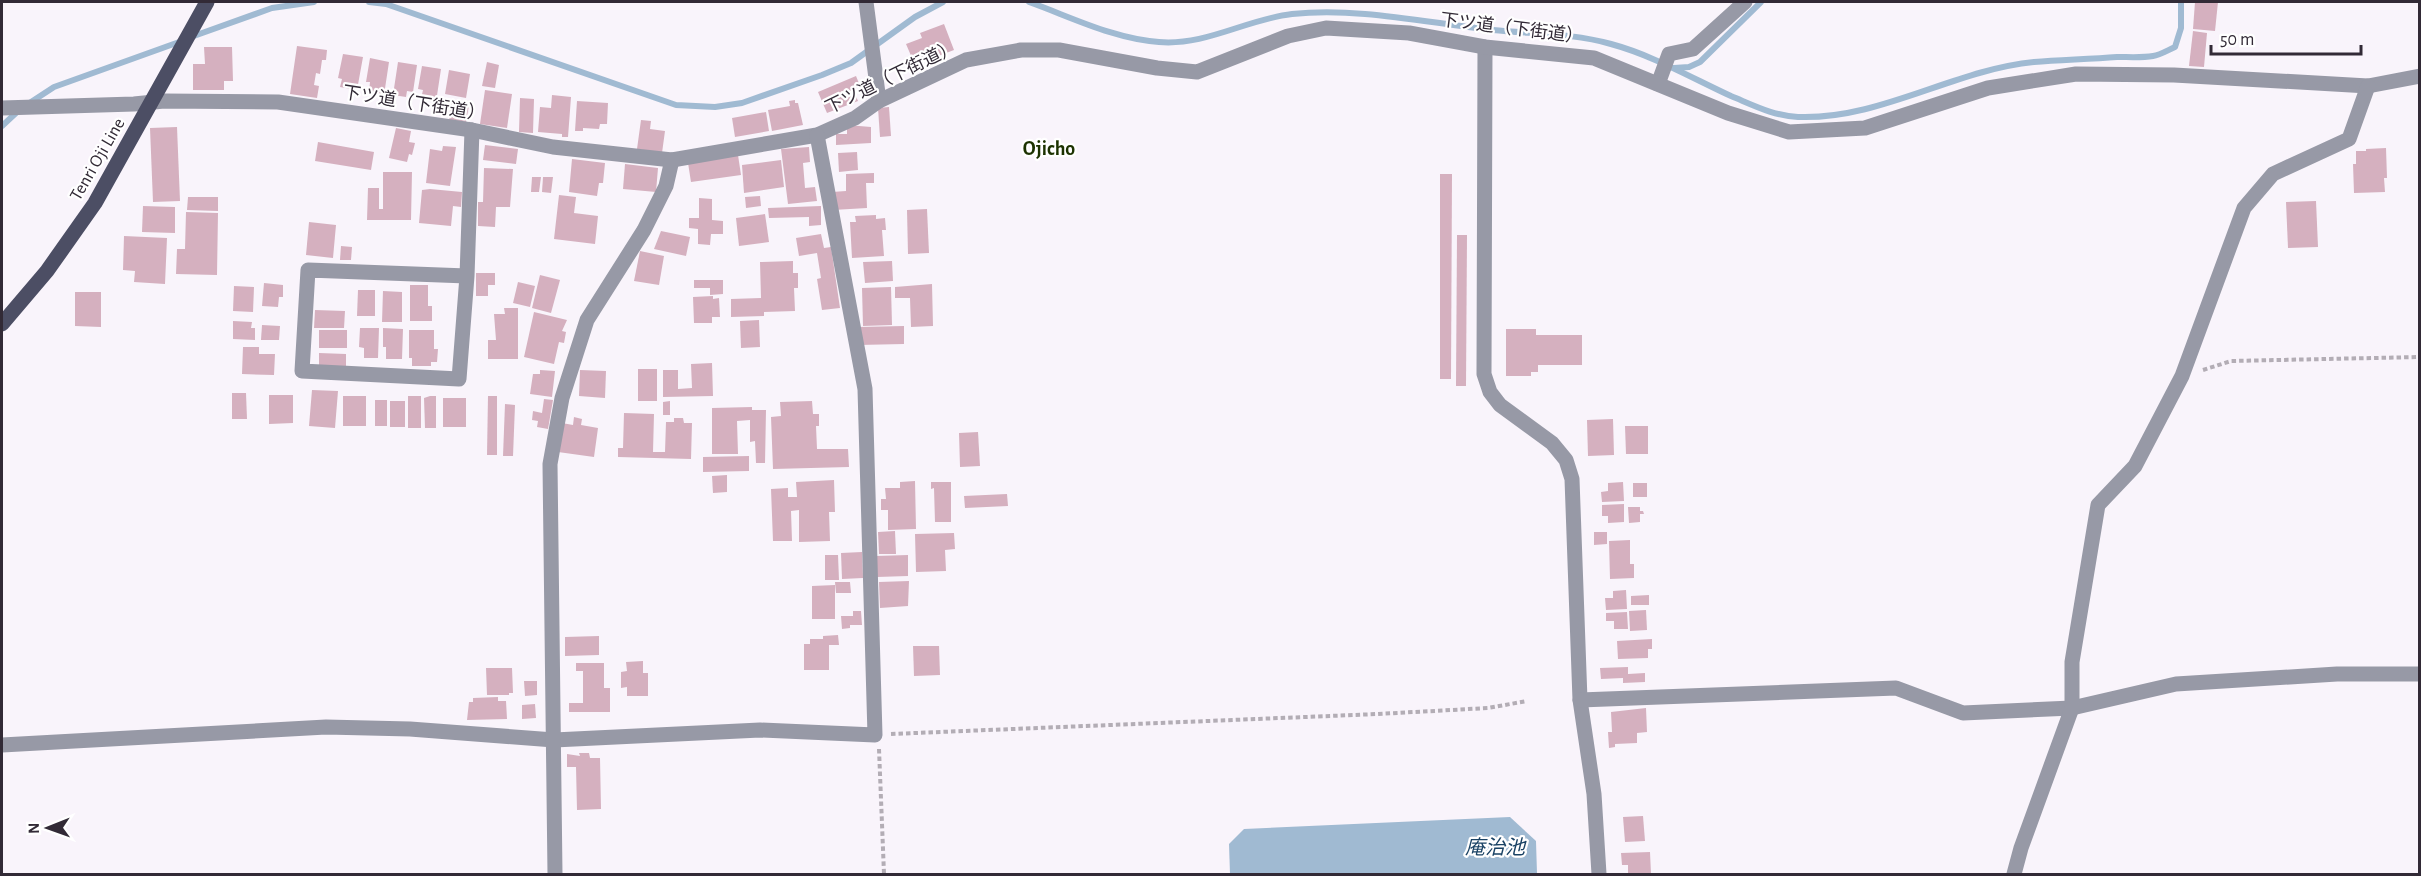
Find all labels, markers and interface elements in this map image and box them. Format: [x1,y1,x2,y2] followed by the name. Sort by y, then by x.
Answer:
[1439,9,1585,47] street label: 下ツ道（下街道）
[2211,18,2361,56] scale bar
[2220,31,2254,49] text: 50 m
[822,36,960,118] street label: 下ツ道（下街道）
[341,82,487,124] street label: 下ツ道（下街道）
[67,115,129,204] street label: Tenri Oji Line
[1023,139,1075,159] district label: Ojicho
[18,798,78,858] north arrow
[26,823,42,834] text: N
[1465,837,1527,858] water label: 庵治池

